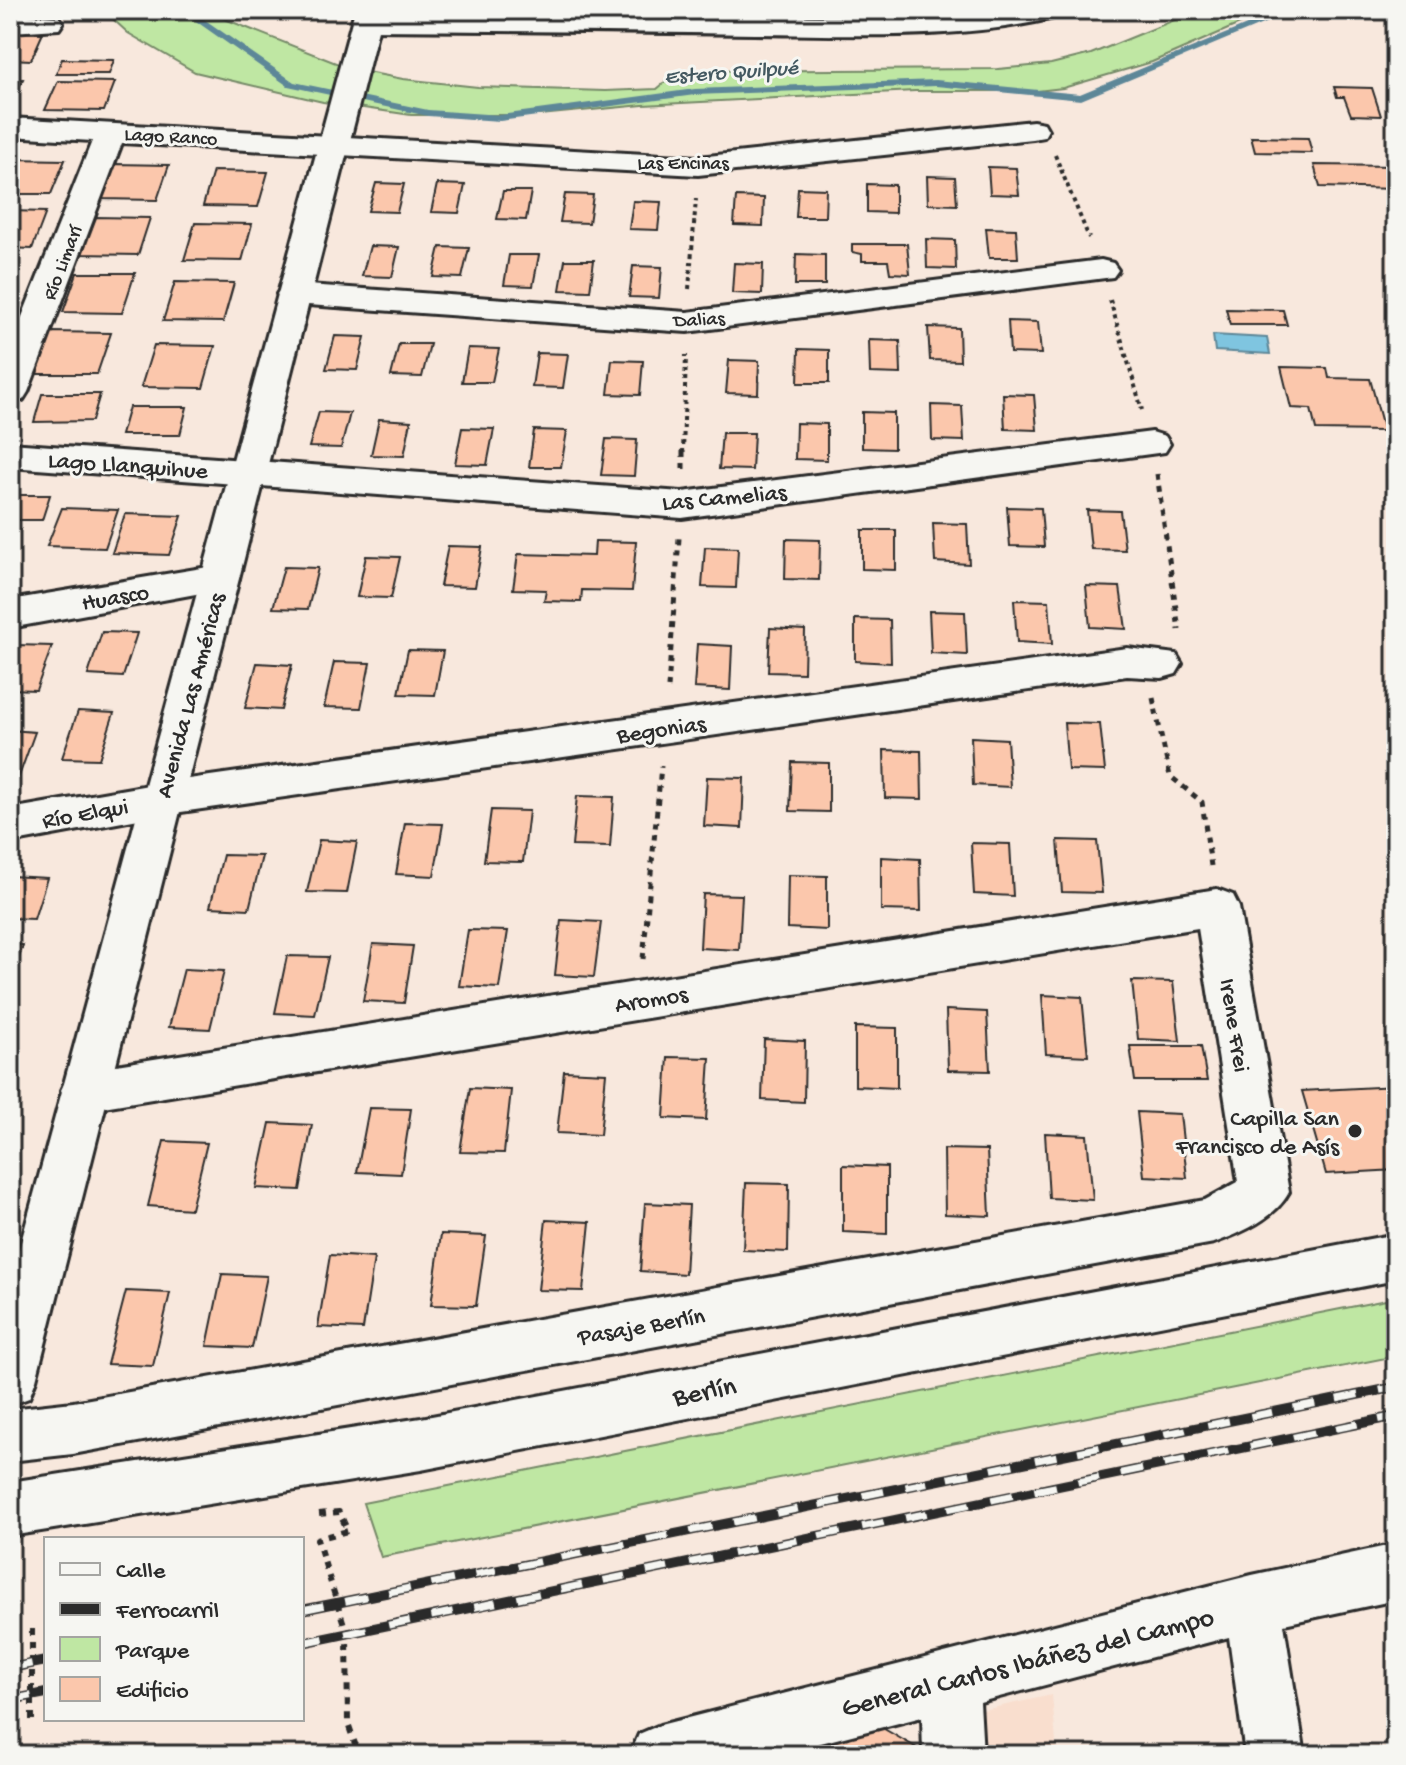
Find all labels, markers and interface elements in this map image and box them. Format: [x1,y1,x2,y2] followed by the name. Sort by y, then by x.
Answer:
[664,56,801,92] water label: Estero Quilpué
[124,125,218,152] street label: Lago Ranco
[637,154,729,177] street label: Las Encinas
[39,222,89,304] street label: Río Limarí
[671,309,726,334] street label: Dalias
[47,447,209,488] street label: Lago Llanquihue
[661,479,789,519] street label: Las Camelias
[80,579,151,620] street label: Huasco
[151,589,234,802] street label: Avenida Las Américas
[614,711,709,752] street label: Begonias
[40,794,131,837] street label: Río Elqui
[1211,977,1254,1074] street label: Irene Frei
[613,981,691,1022] street label: Aromos
[1175,1106,1340,1163] place label: Capilla San Francisco de Asís
[1346,1122,1364,1140] marker: Capilla San Francisco de Asís
[575,1303,708,1354] street label: Pasaje Berlín
[669,1371,740,1416] street label: Berlín
[44,1537,304,1721] legend
[116,1558,166,1587] text: Calle
[115,1598,219,1627] text: Ferrocarril
[838,1602,1218,1727] street label: General Carlos Ibáñez del Campo
[115,1638,190,1667] text: Parque
[116,1678,189,1707] text: Edificio

